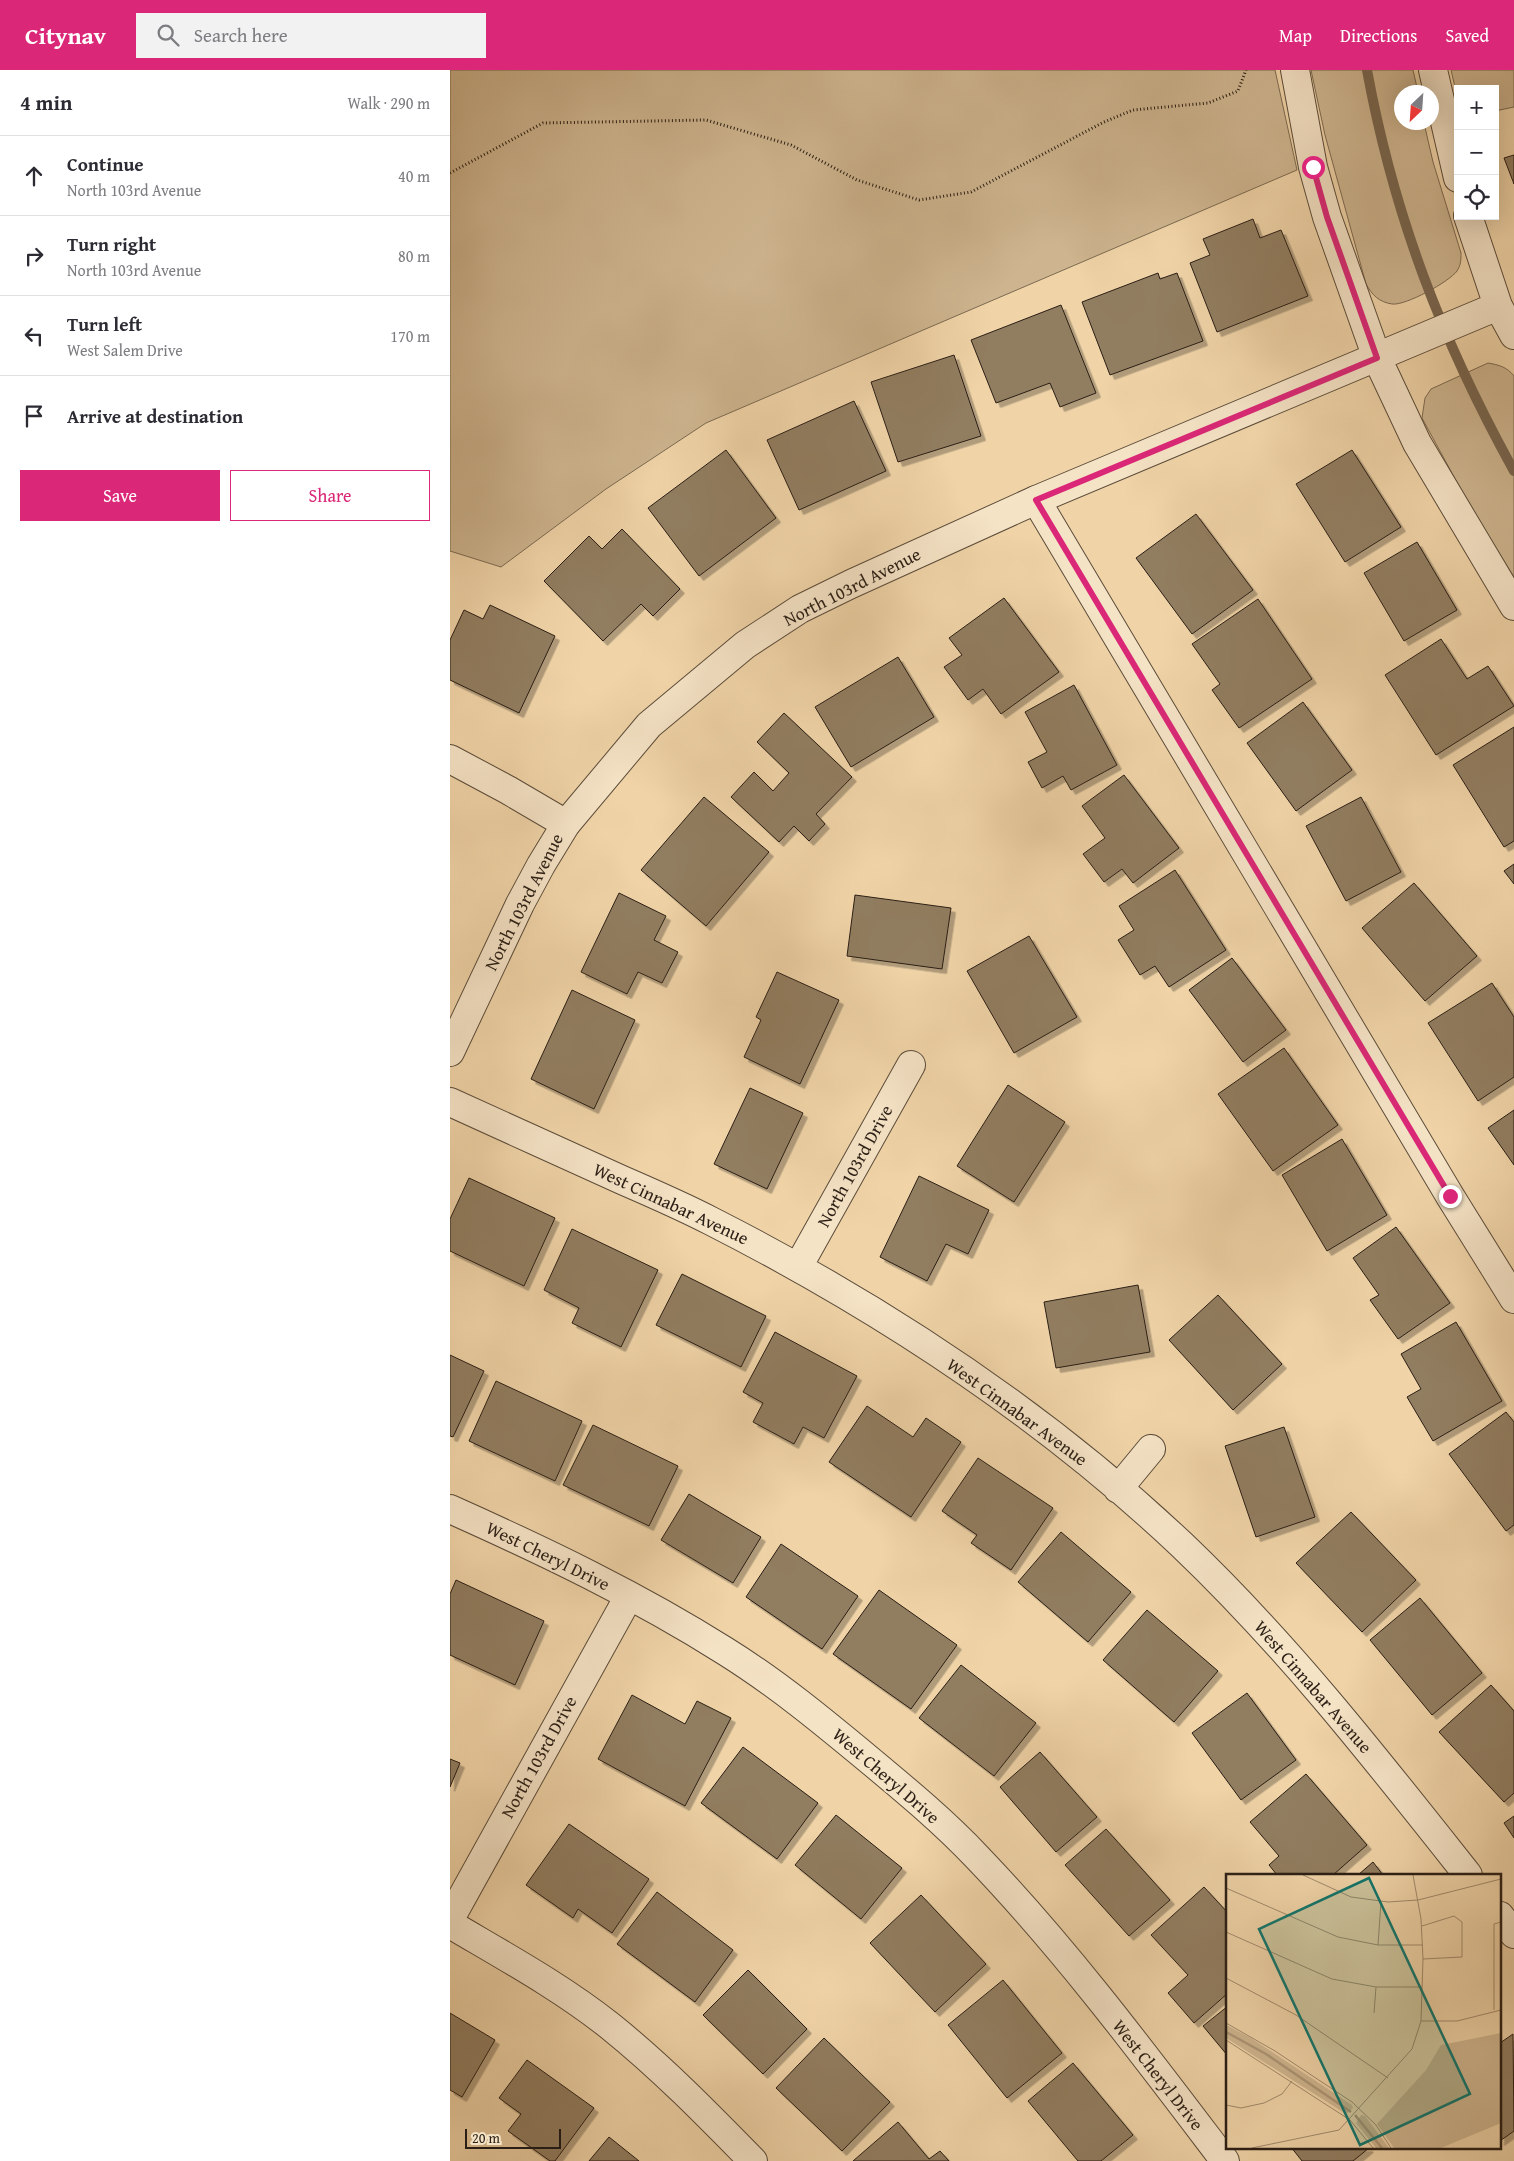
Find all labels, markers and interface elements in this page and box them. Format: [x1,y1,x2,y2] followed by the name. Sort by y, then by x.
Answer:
[136,13,486,58] search box
[25,18,106,53] text: Citynav
[154,21,182,49] icon: search
[194,21,288,49] text: Search here
[1279,22,1312,49] text: Map
[1340,22,1417,49] text: Directions
[1445,22,1489,49] text: Saved
[1394,85,1439,130] north arrow
[1454,85,1499,220] map controls
[1454,85,1499,130] button: +
[20,87,72,118] text: 4 min
[347,91,430,115] text: Walk · 290 m
[1454,130,1499,175] button: −
[67,150,144,178] text: Continue
[1302,156,1325,179] route start
[20,162,48,190] icon: ahead
[398,164,430,188] text: 40 m
[1454,175,1499,220] button: locate
[67,178,201,202] text: North 103rd Avenue
[67,230,156,258] text: Turn right
[20,242,48,270] icon: right
[398,244,430,268] text: 80 m
[67,258,201,282] text: North 103rd Avenue
[67,310,142,338] text: Turn left
[20,322,48,350] icon: left
[390,324,430,348] text: 170 m
[67,338,183,362] text: West Salem Drive
[20,402,48,430] icon: arrive
[67,402,243,430] text: Arrive at destination
[20,470,220,521] button: Save
[230,470,430,521] button: Share
[778,540,925,633] street label: North 103rd Avenue
[477,828,570,975] street label: North 103rd Avenue
[810,1100,899,1232] street label: North 103rd Drive
[589,1156,753,1251] street label: West Cinnabar Avenue
[1439,1185,1462,1208] route end
[941,1351,1093,1472] street label: West Cinnabar Avenue
[482,1514,615,1597] street label: West Cheryl Drive
[1248,1614,1379,1759] street label: West Cinnabar Avenue
[494,1691,583,1823] street label: North 103rd Drive
[827,1721,946,1830] street label: West Cheryl Drive
[1226,1874,1502,2148] inset map
[1106,2013,1210,2136] street label: West Cheryl Drive
[465,2126,561,2149] scale bar
[472,2128,500,2148] text: 20 m

